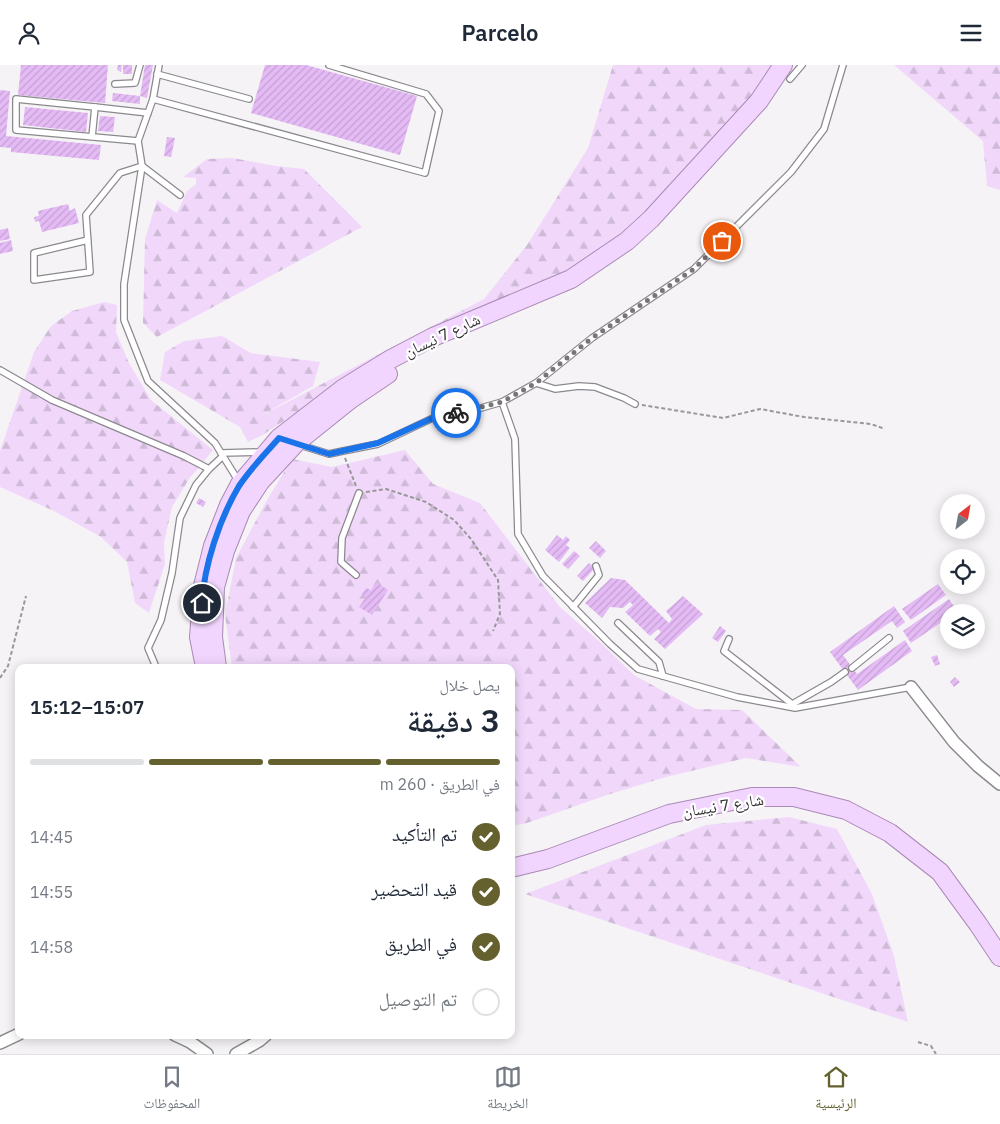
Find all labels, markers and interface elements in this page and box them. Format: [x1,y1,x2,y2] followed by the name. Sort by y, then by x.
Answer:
[462,18,538,47] text: Parcelo
[15,19,43,47] icon: person
[957,19,985,47] icon: menu
[701,220,743,262] pin
[708,227,736,255] icon: bag
[401,309,484,362] street label: شارع 7 نيسان
[431,388,481,438] courier
[442,399,470,427] icon: bike
[940,494,985,539] north arrow
[940,494,985,649] map controls
[940,549,985,594] button: locate
[181,582,223,624] pin
[188,589,216,617] icon: home
[940,604,985,649] button: layers
[439,675,500,695] text: يصل خلال
[30,695,145,719] text: 15:07–15:12
[407,699,500,741] text: 3 دقيقة
[380,774,500,794] text: في الطريق · 260 m
[681,789,765,822] street label: شارع 7 نيسان
[392,822,457,846] text: تم التأكيد
[472,823,500,851] icon: check
[30,827,73,847] text: 14:45
[371,877,457,901] text: قيد التحضير
[472,878,500,906] icon: check
[30,882,73,902] text: 14:55
[385,932,457,956] text: في الطريق
[472,933,500,961] icon: check
[30,937,73,957] text: 14:58
[379,987,457,1011] text: تم التوصيل
[143,1063,200,1117] tab: المحفوظات
[487,1063,528,1117] tab: الخريطة
[815,1063,857,1117] tab: الرئيسية

